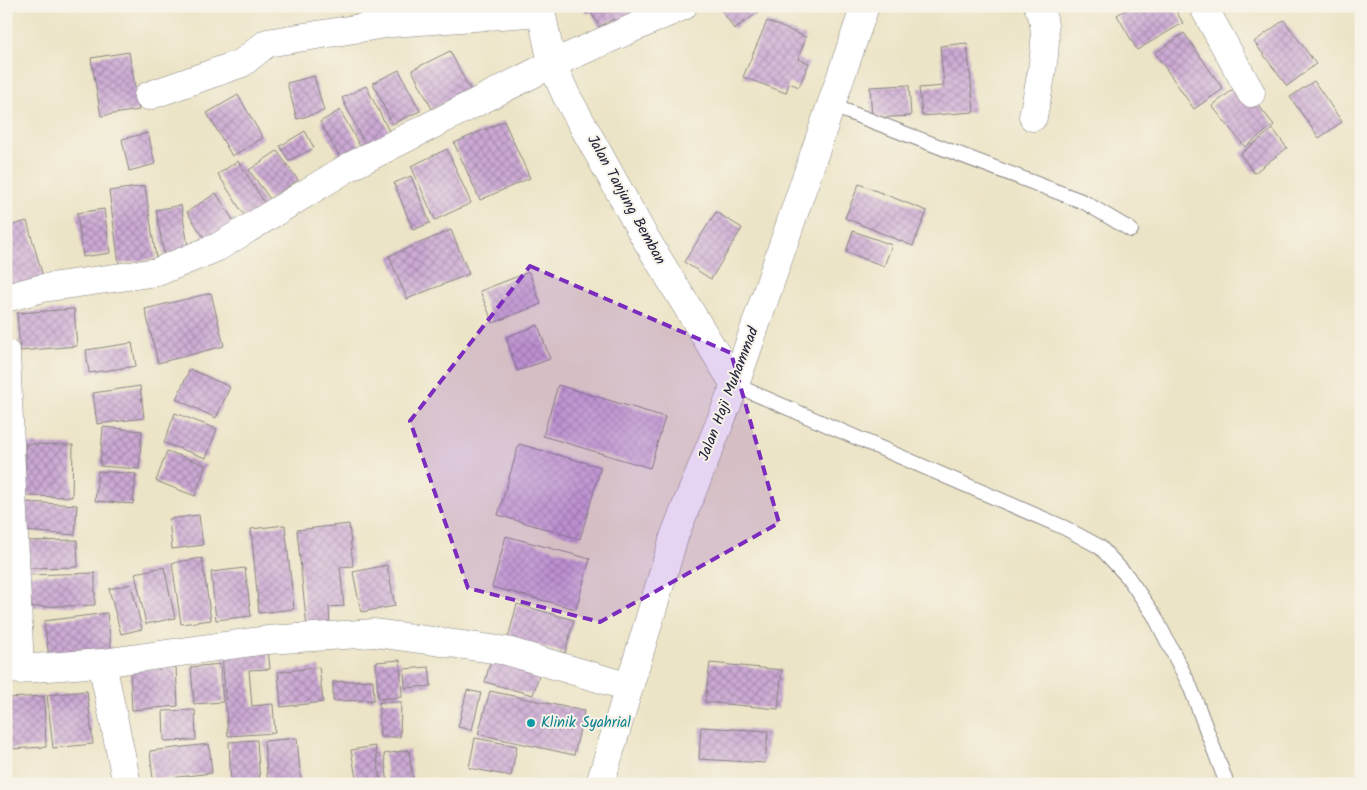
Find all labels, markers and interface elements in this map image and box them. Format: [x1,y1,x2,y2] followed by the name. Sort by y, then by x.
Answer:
[580,131,672,269] street label: Jalan Tanjung Bemban
[692,323,766,464] street label: Jalan Haji Muhammad
[541,711,631,735] place label: Klinik Syahrial
[525,717,537,729] marker: Klinik Syahrial

